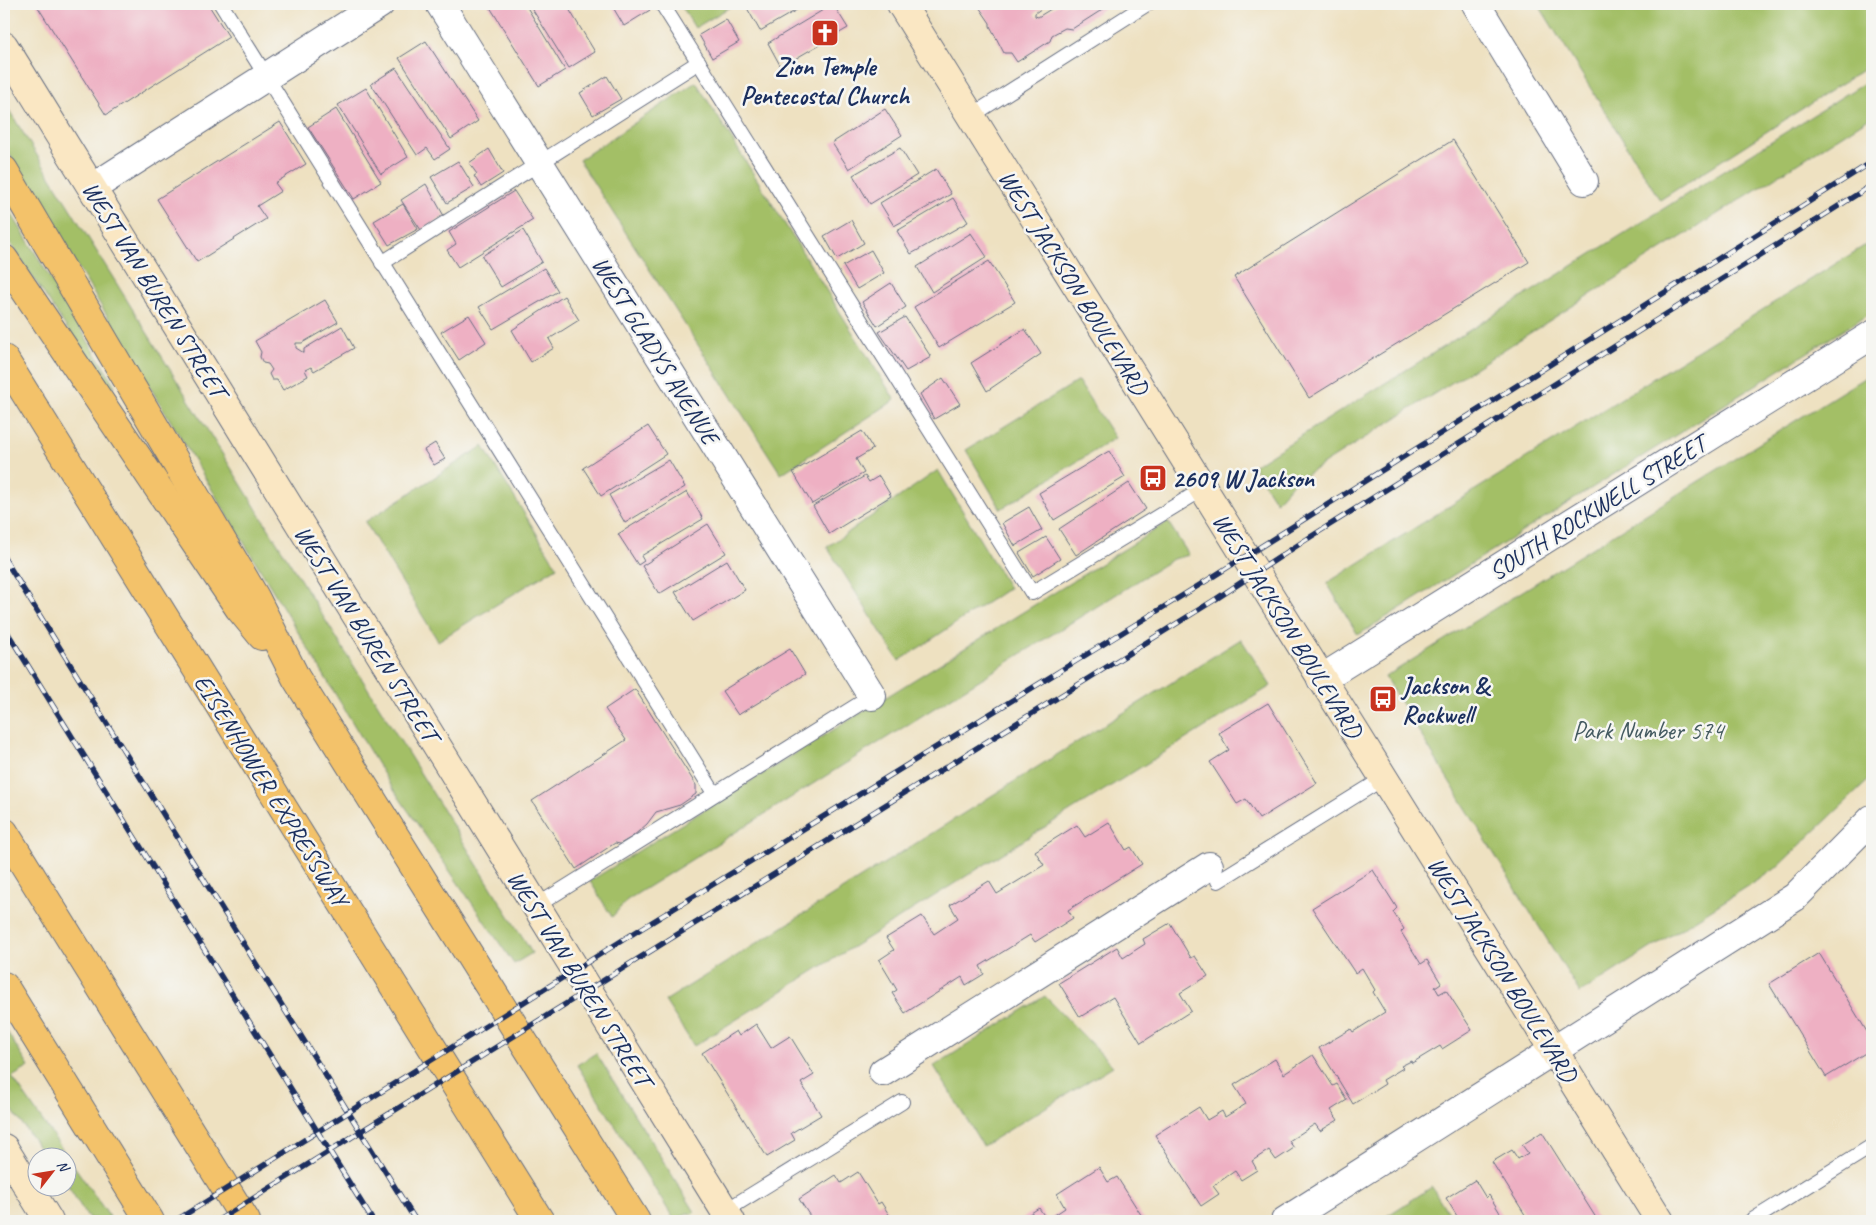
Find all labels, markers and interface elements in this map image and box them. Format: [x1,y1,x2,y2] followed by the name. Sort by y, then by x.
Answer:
[810,18,840,48] church icon: Zion Temple Pentecostal Church
[741,51,910,112] place label: Zion Temple Pentecostal Church
[991,164,1157,403] street label: WEST JACKSON BOULEVARD
[75,175,237,409] street label: WEST VAN BUREN STREET
[584,250,728,453] street label: WEST GLADYS AVENUE
[1483,425,1717,588] street label: SOUTH ROCKWELL STREET
[1138,463,1168,493] bus stop icon: 2609 W Jackson
[1172,463,1316,495] place label: 2609 W Jackson
[1205,507,1371,746] street label: WEST JACKSON BOULEVARD
[287,519,449,753] street label: WEST VAN BUREN STREET
[187,668,358,916] street label: EISENHOWER EXPRESSWAY
[1400,670,1492,731] place label: Jackson & Rockwell
[1368,684,1398,714] bus stop icon: Jackson & Rockwell
[1573,715,1726,747] park label: Park Number 574
[1420,851,1586,1090] street label: WEST JACKSON BOULEVARD
[500,864,662,1098] street label: WEST VAN BUREN STREET
[28,1148,78,1198] north arrow
[53,1157,73,1176] text: N

